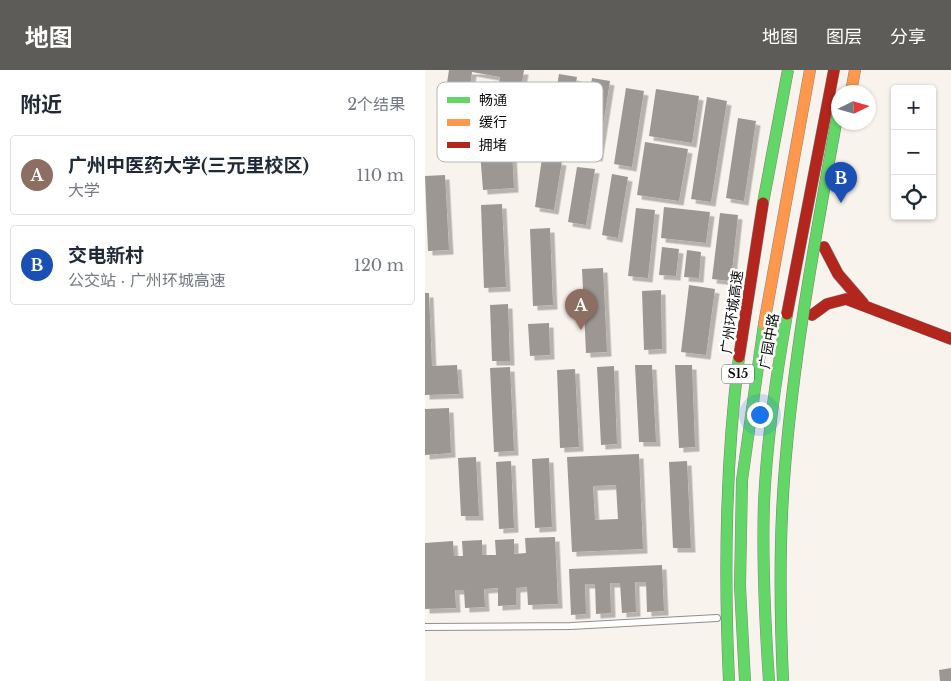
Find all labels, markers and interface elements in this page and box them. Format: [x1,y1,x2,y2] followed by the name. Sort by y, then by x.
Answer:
[25,23,73,52] text: 地图
[762,26,798,48] text: 地图
[826,26,862,48] text: 图层
[890,26,926,48] text: 分享
[437,82,603,162] legend
[831,85,876,130] north arrow
[891,85,936,220] map controls
[891,85,936,130] button: +
[479,91,507,109] text: 畅通
[20,92,62,118] text: 附近
[347,94,405,114] text: 2个结果
[479,113,507,131] text: 缓行
[891,130,936,175] button: −
[479,136,507,154] text: 拥堵
[68,154,309,177] text: 广州中医药大学(三元里校区)
[825,162,857,203] pin: B
[31,165,43,185] text: A
[357,165,404,185] text: 110 m
[891,175,936,220] button: locate
[68,180,100,200] text: 大学
[68,244,144,267] text: 交电新村
[31,255,43,275] text: B
[354,255,404,275] text: 120 m
[717,269,747,355] street label: 广州环城高速
[68,270,226,290] text: 公交站 · 广州环城高速
[565,289,597,330] pin: A
[755,312,783,370] street label: 广园中路
[722,364,754,384] road number: S15
[747,402,773,428] your location

